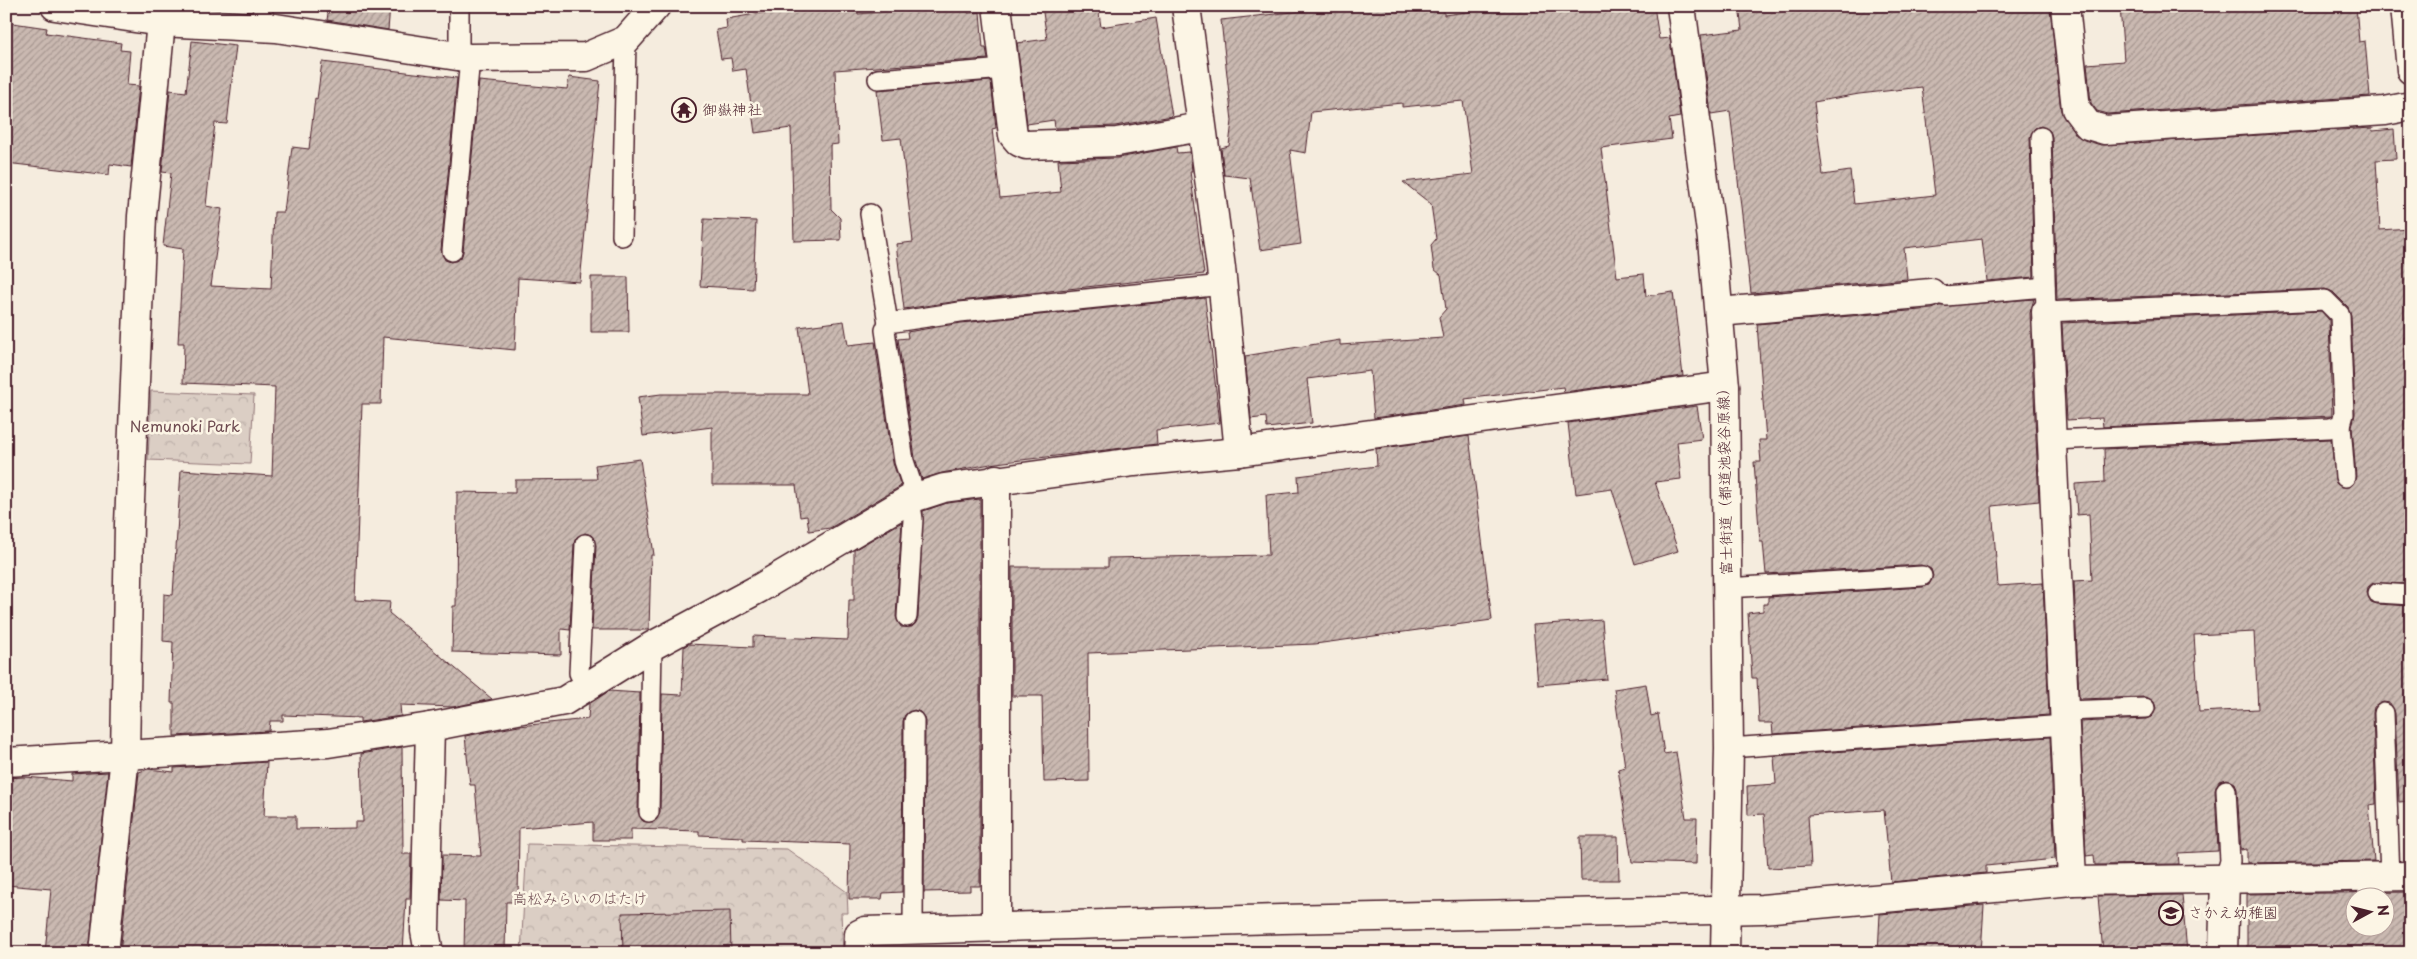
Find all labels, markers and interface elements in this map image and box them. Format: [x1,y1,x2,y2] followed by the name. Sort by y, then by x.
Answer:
[671,97,697,123] temple icon: 御嶽神社
[702,97,762,120] place label: 御嶽神社
[1710,380,1737,576] street label: 富士街道（都道池袋谷原線）
[130,414,240,437] park label: Nemunoki Park
[512,886,648,909] park label: 高松みらいのはたけ
[2344,886,2394,936] north arrow
[2158,900,2184,926] school or university icon: さかえ幼稚園
[2188,900,2278,923] place label: さかえ幼稚園
[2372,904,2394,917] text: N

